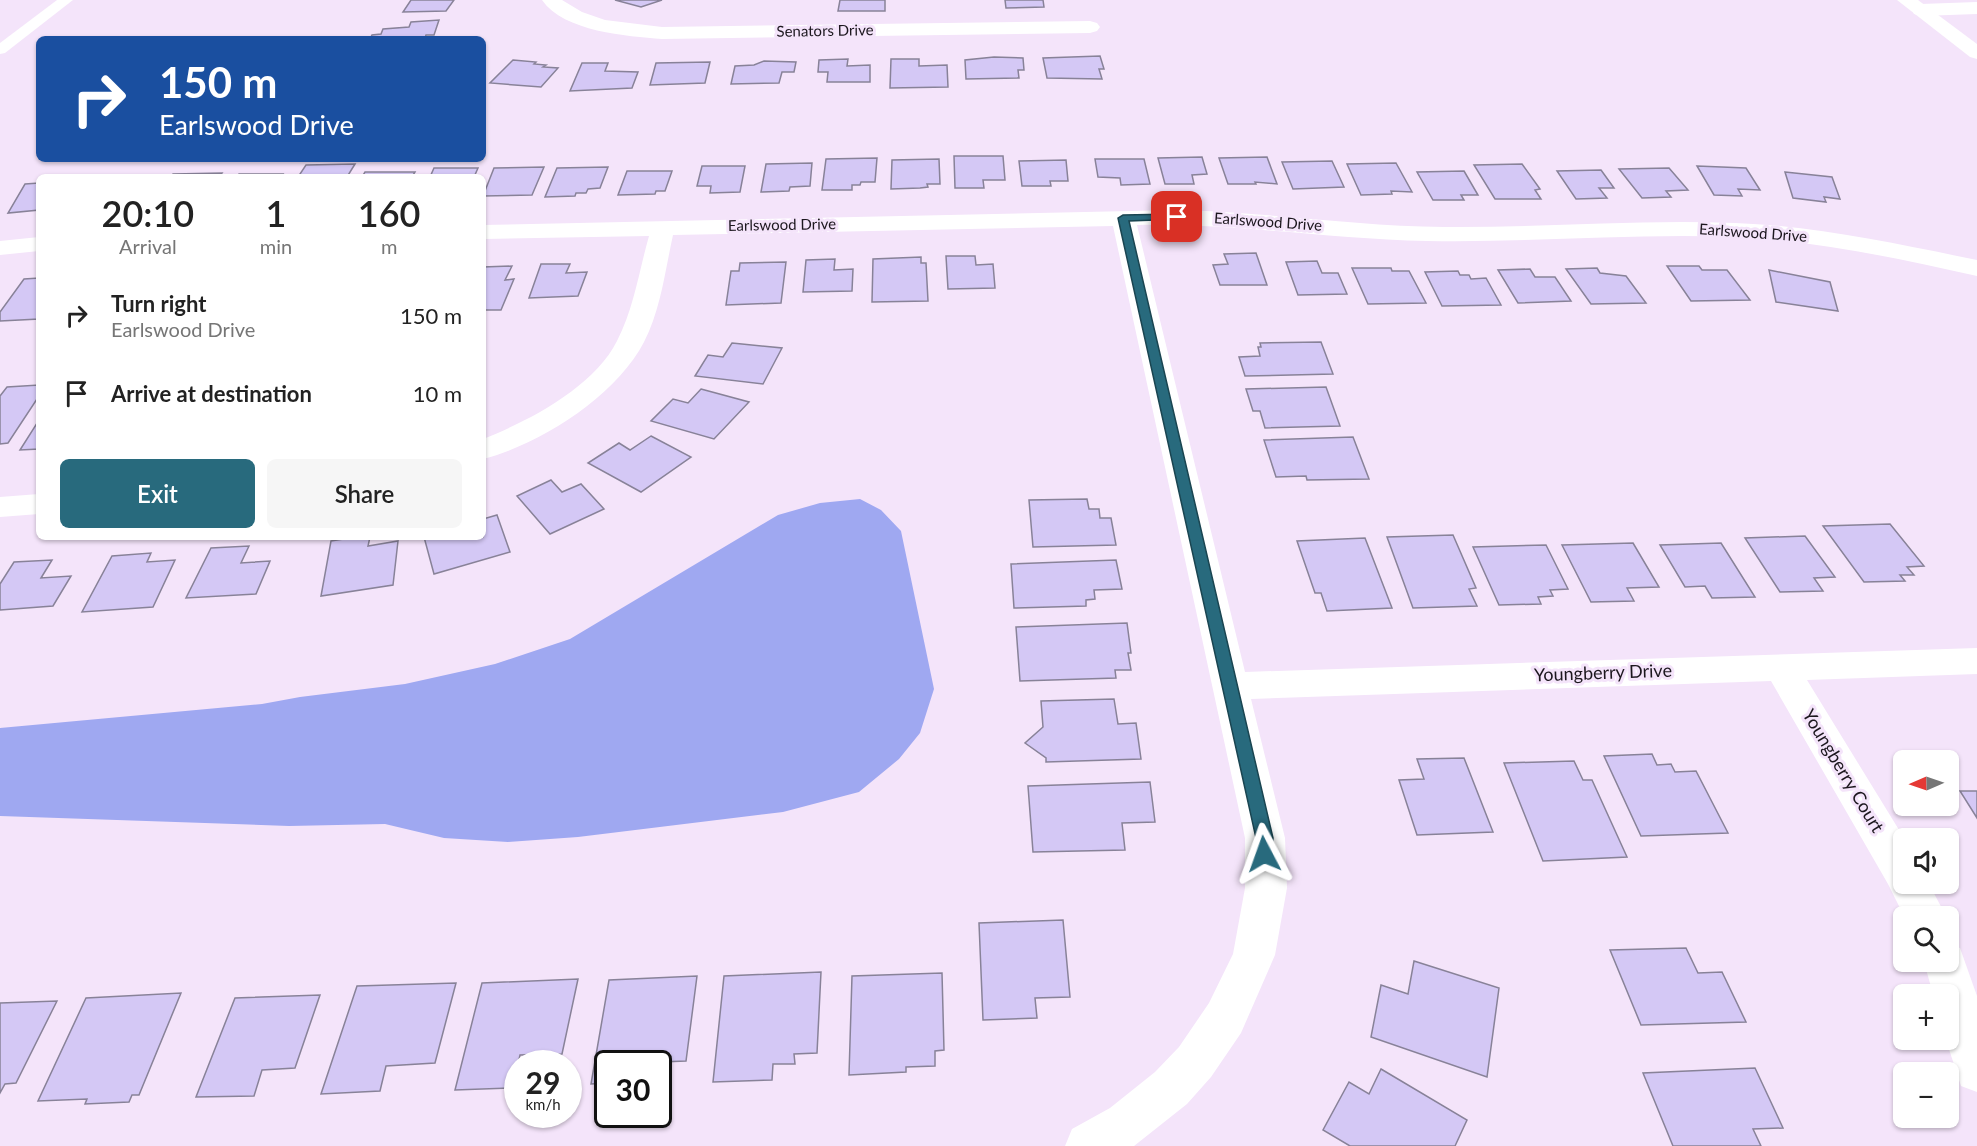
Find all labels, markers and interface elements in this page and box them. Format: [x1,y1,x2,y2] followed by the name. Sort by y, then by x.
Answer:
[776,20,874,40] street label: Senators Drive
[159,57,277,107] text: 150 m
[60,60,138,138] icon: right
[159,108,354,141] text: Earlswood Drive
[102,191,194,235] text: 20:10
[266,191,286,235] text: 1
[358,191,420,235] text: 160
[1151,191,1202,242] pin
[1160,200,1193,233] icon: arrive
[1213,208,1323,234] street label: Earlswood Drive
[728,214,836,234] street label: Earlswood Drive
[1698,219,1808,245] street label: Earlswood Drive
[119,234,177,258] text: Arrival
[260,234,292,258] text: min
[381,234,397,258] text: m
[111,290,206,317] text: Turn right
[60,299,93,332] icon: right
[400,302,462,329] text: 150 m
[111,317,255,341] text: Earlswood Drive
[60,377,93,410] icon: arrive
[111,380,312,407] text: Arrive at destination
[413,380,462,407] text: 10 m
[60,459,255,528] button: Exit
[267,459,462,528] button: Share
[1534,659,1672,685] street label: Youngberry Drive
[1798,705,1890,837] street label: Youngberry Court
[1893,750,1959,816] north arrow
[1893,750,1959,1128] map controls
[1232,822,1296,886] position arrow
[1893,828,1959,894] button: sound
[1893,906,1959,972] button: search
[1893,984,1959,1050] button: +
[594,1050,672,1128] speed limit sign: 30
[1893,1062,1959,1128] button: −
[526,1064,560,1100] text: 29
[525,1095,561,1113] text: km/h

